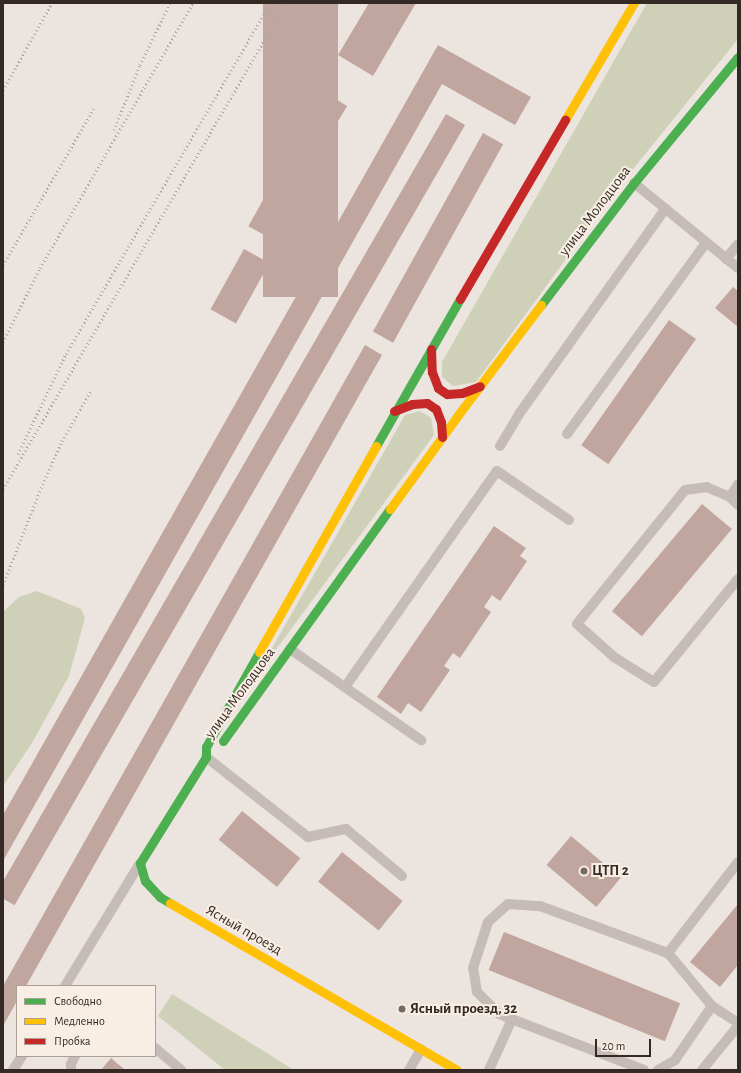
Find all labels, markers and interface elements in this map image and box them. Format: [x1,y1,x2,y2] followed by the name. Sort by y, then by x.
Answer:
[555,163,635,259] street label: улица Молодцова
[201,644,279,742] street label: улица Молодцова
[592,862,629,880] place label: ЦТП 2
[579,866,589,876] marker: ЦТП 2
[203,901,285,959] street label: Ясный проезд
[16,985,156,1057] legend
[54,995,102,1007] text: Свободно
[410,1000,517,1018] place label: Ясный проезд, 32
[397,1004,407,1014] marker: Ясный проезд, 32
[54,1015,105,1027] text: Медленно
[597,1031,653,1057] scale bar
[54,1035,91,1047] text: Пробка
[602,1040,625,1052] text: 20 m

